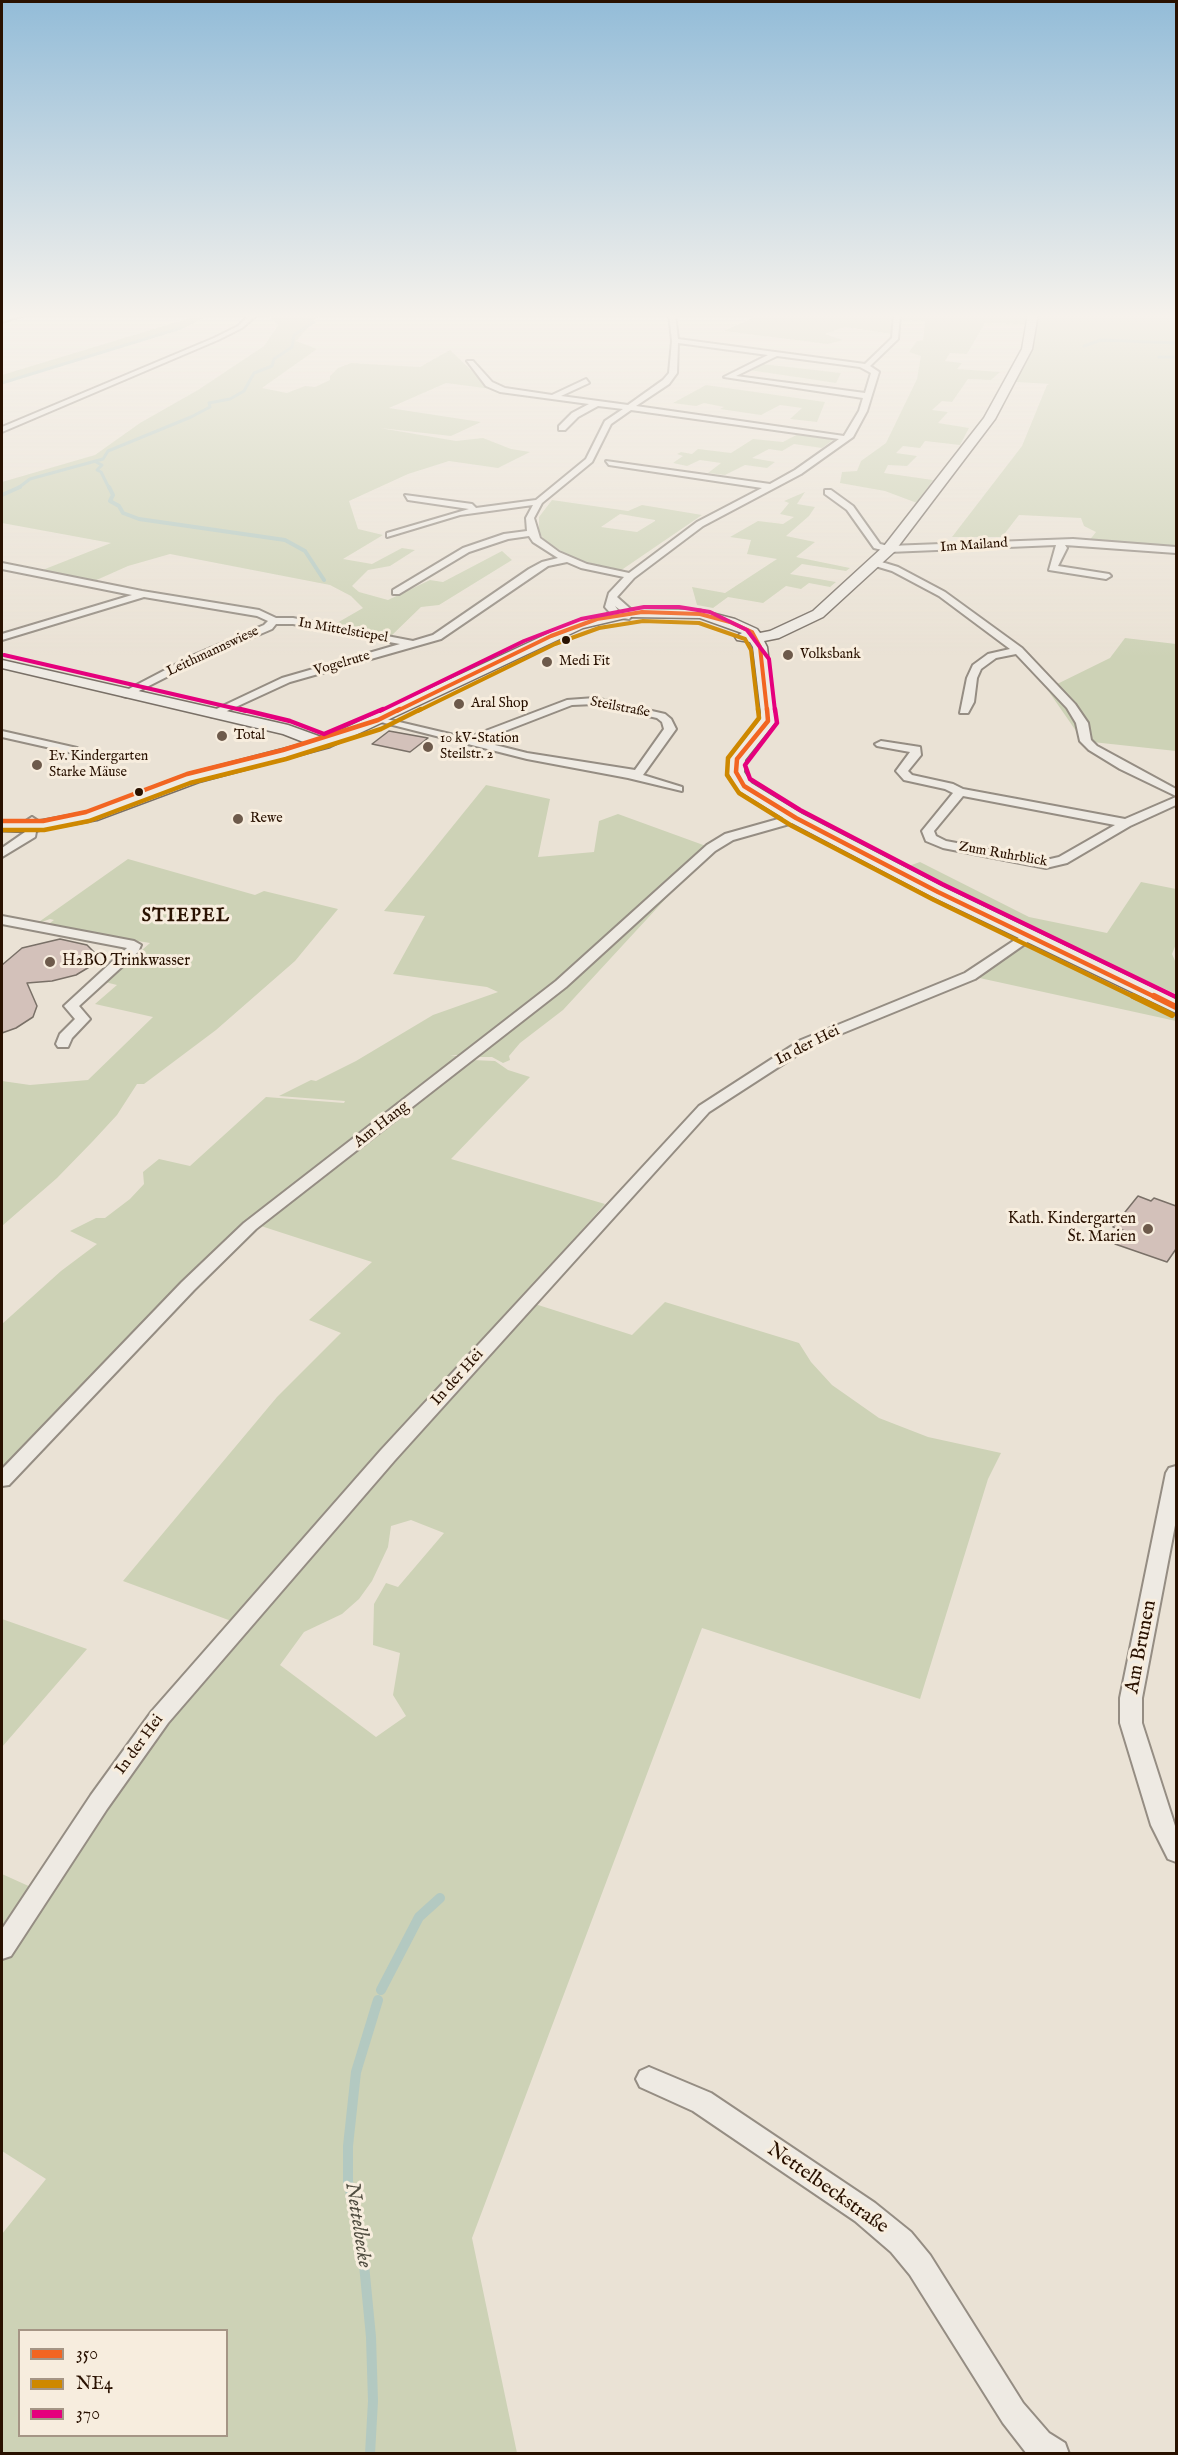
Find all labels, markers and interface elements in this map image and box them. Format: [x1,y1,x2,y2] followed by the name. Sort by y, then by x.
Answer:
[940,535,1008,557] street label: Im Mailand
[297,615,389,647] street label: In Mittelstiepel
[164,623,262,681] street label: Leithmannswiese
[560,634,572,646] unlabelled marker
[800,647,861,663] place label: Volksbank
[312,648,372,680] street label: Vogelrute
[781,648,795,662] marker: Volksbank
[559,654,610,670] place label: Medi Fit
[540,655,554,669] marker: Medi Fit
[589,694,651,722] street label: Steilstraße
[471,696,528,712] place label: Aral Shop
[452,697,466,711] marker: Aral Shop
[234,728,265,744] place label: Total
[215,729,229,743] marker: Total
[440,731,519,764] place label: 10 kV-Station Steilstr. 2
[421,740,435,754] marker: 10 kV-Station Steilstr. 2
[49,749,148,782] place label: Ev. Kindergarten Starke Mäuse
[30,758,44,772] marker: Ev. Kindergarten Starke Mäuse
[133,786,145,798] unlabelled marker
[250,811,283,827] place label: Rewe
[231,812,245,826] marker: Rewe
[957,839,1049,871] street label: Zum Ruhrblick
[142,906,230,928] district label: STIEPEL
[62,952,190,972] place label: H2BO Trinkwasser
[43,955,57,969] marker: H2BO Trinkwasser
[773,1022,843,1070] street label: In der Hei
[351,1098,413,1152] street label: Am Hang
[1008,1210,1136,1248] place label: Kath. Kindergarten St. Marien
[1141,1222,1155,1236] marker: Kath. Kindergarten St. Marien
[428,1346,488,1410] street label: In der Hei
[1121,1598,1163,1696] street label: Am Brunen
[112,1711,168,1779] street label: In der Hei
[762,2138,892,2240] street label: Nettelbeckstraße
[338,2180,376,2270] water label: Nettelbecke
[18,2329,228,2437] legend
[76,2343,98,2366] text: 350
[76,2373,113,2396] text: NE4
[76,2403,100,2426] text: 370

